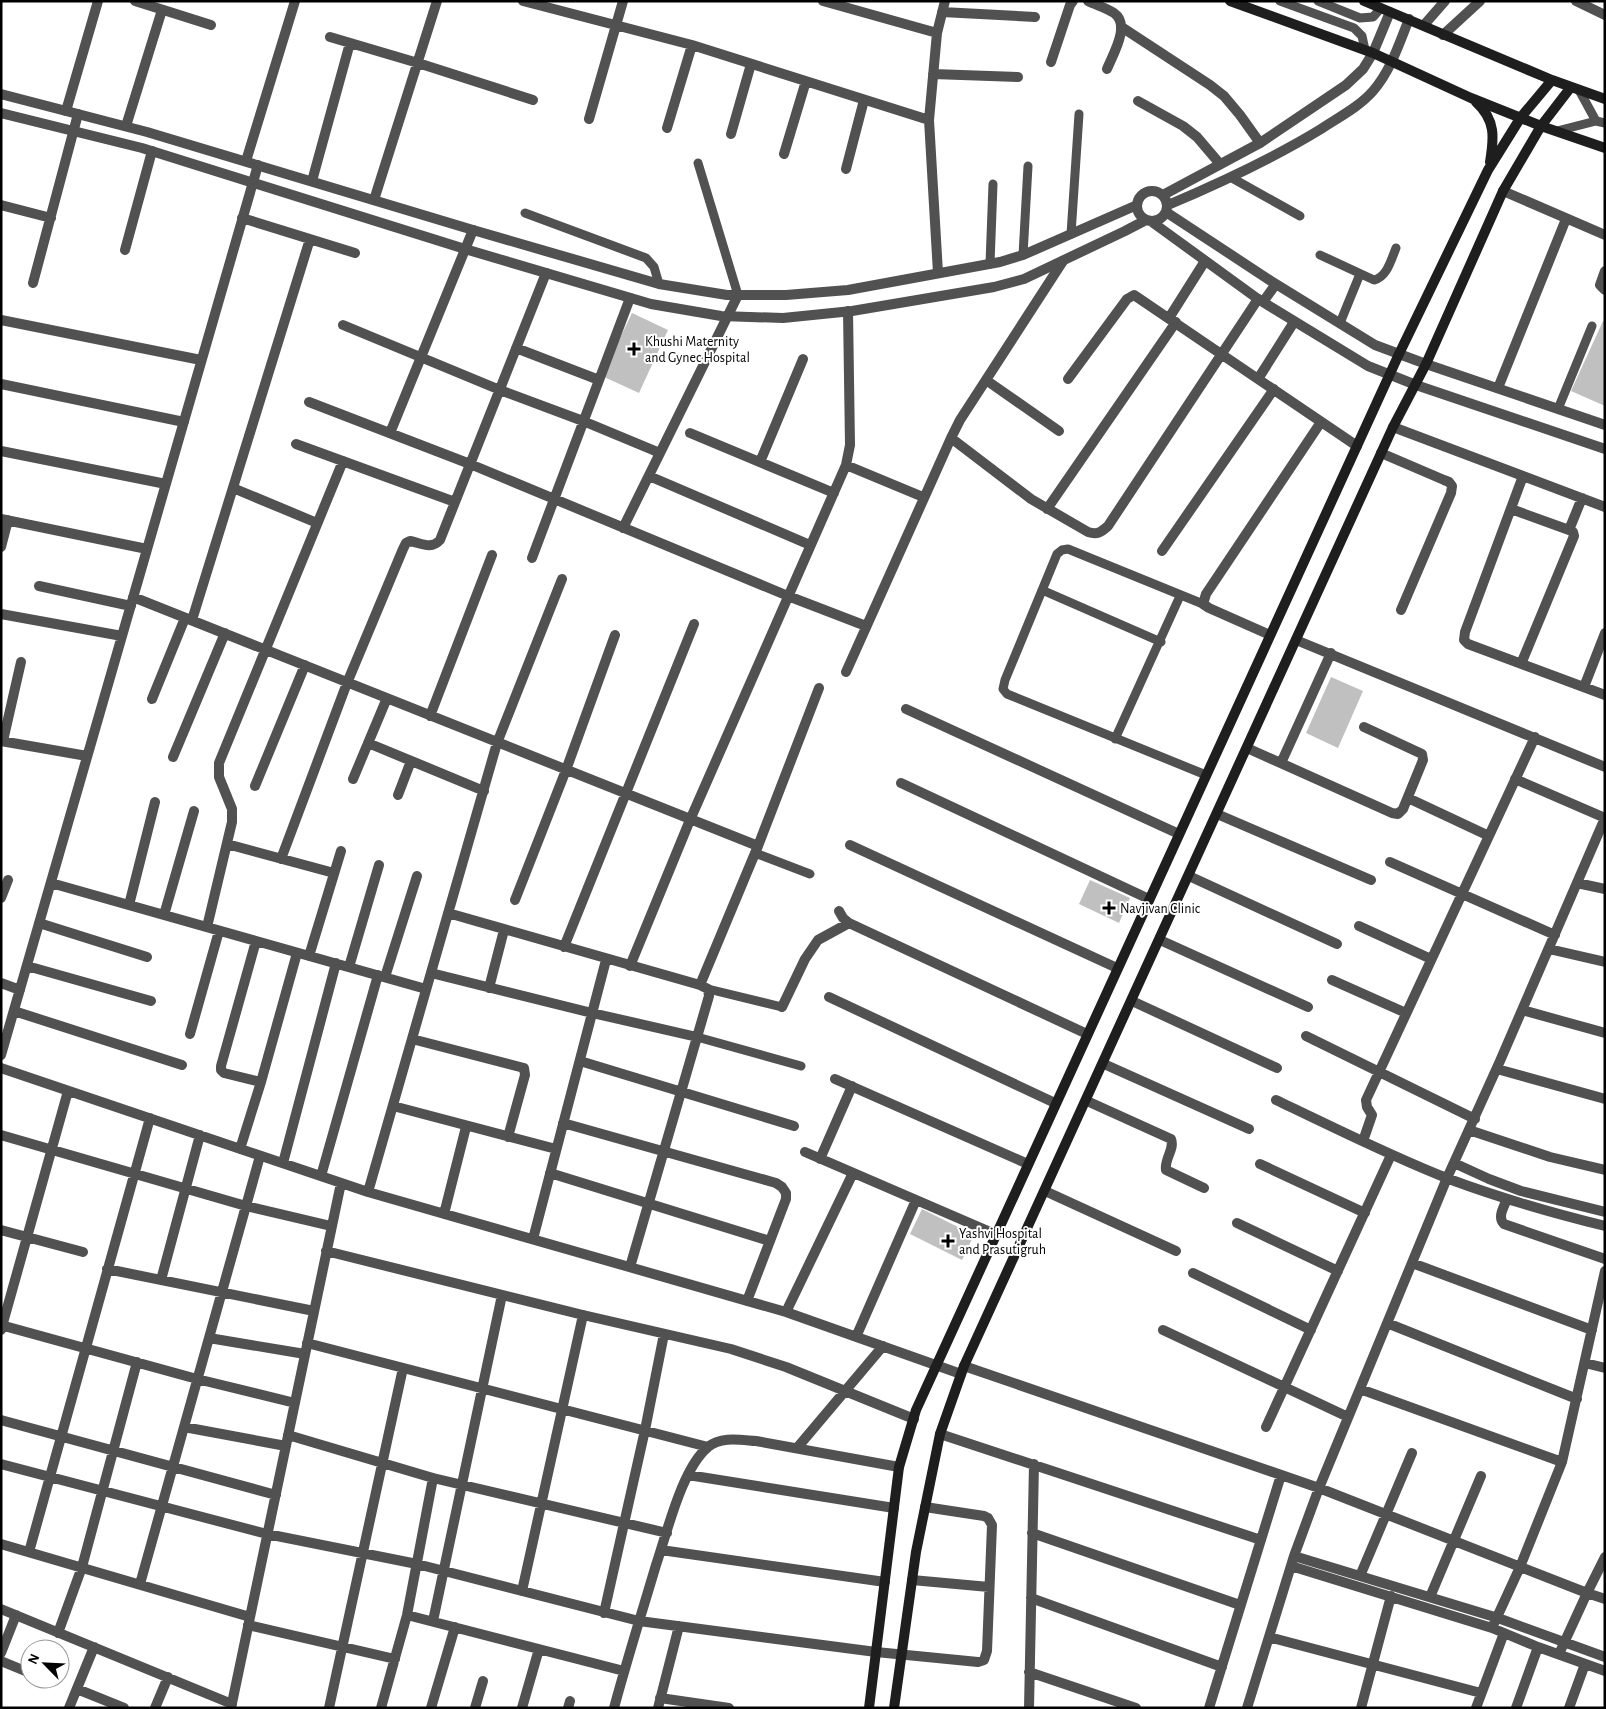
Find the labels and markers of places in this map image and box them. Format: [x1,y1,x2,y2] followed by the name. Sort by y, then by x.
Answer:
[645,335,750,365] place label: Khushi Maternity and Gynec Hospital
[627,342,641,356] marker: Khushi Maternity and Gynec Hospital
[1102,901,1116,915] marker: Navjivan Clinic
[1120,902,1201,916] place label: Navjivan Clinic
[959,1227,1046,1257] place label: Yashvi Hospital and Prasutigruh
[941,1234,955,1248] marker: Yashvi Hospital and Prasutigruh

